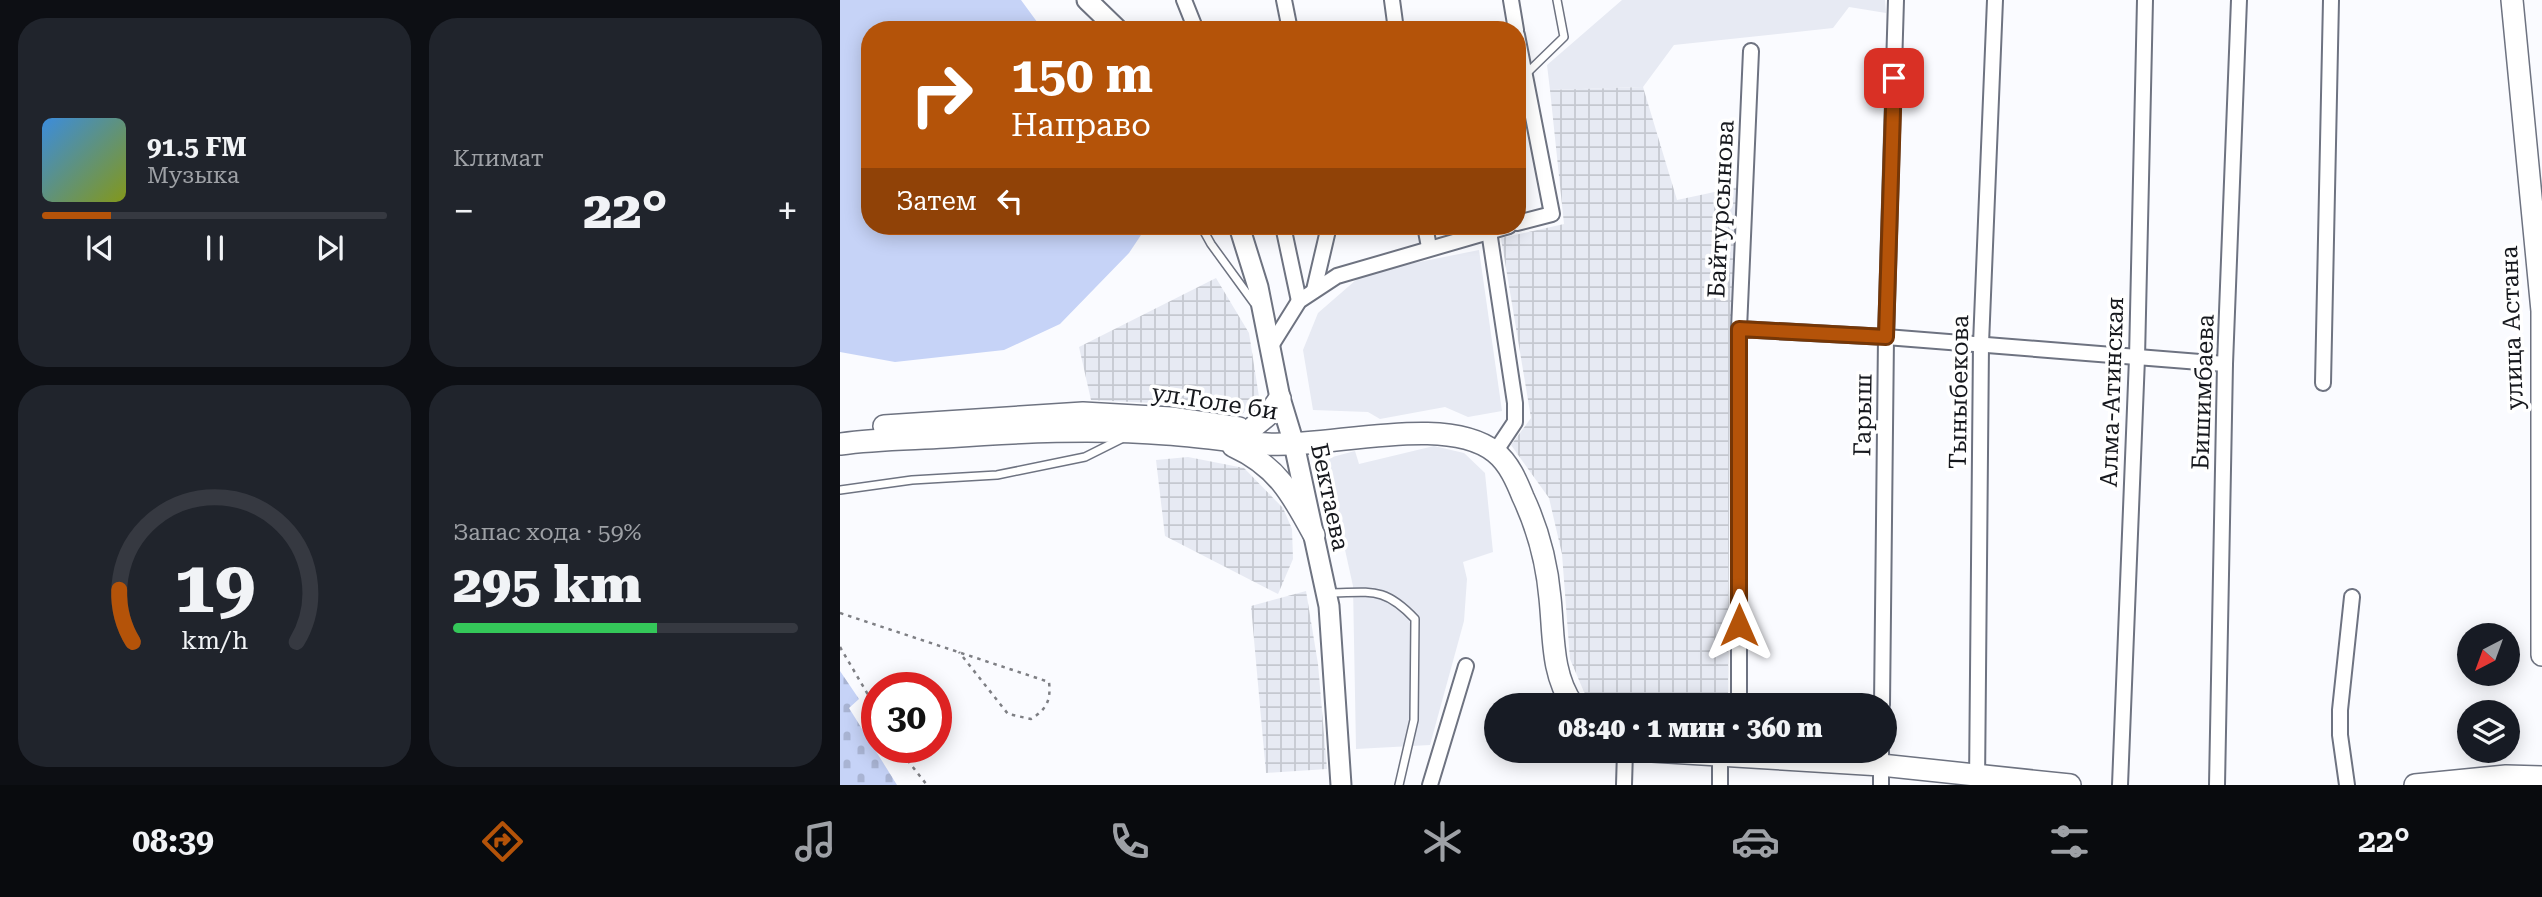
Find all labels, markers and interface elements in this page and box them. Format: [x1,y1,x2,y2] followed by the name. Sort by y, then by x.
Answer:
[1011,47,1153,104] text: 150 m
[1864,48,1924,108] pin
[896,49,987,140] icon: right
[1875,59,1913,97] icon: arrive
[1011,106,1151,144] text: Направо
[1702,119,1740,299] street label: Байтурсынова
[147,132,247,162] text: 91.5 FM
[453,145,544,172] text: Климат
[147,162,239,189] text: Музыка
[583,180,668,241] text: 22°
[991,182,1029,220] icon: left
[896,186,977,216] text: Затем
[453,189,474,233] text: −
[777,189,798,233] text: +
[81,229,119,267] icon: previous
[196,229,234,267] icon: pause
[311,229,349,267] icon: next
[2495,245,2529,411] street label: улица Астана
[2095,296,2129,488] street label: Алма-Атинская
[2186,314,2220,470] street label: Бишимбаева
[1944,315,1974,469] street label: Тыныбекова
[1848,373,1878,457] street label: Гарыш
[1150,378,1280,426] street label: ул.Толе би
[1305,441,1355,553] street label: Бектаева
[453,519,642,546] text: Запас хода · 59%
[174,545,255,630] text: 19
[453,554,641,615] text: 295 km
[1702,588,1776,662] position arrow
[2457,623,2520,686] north arrow
[2457,623,2520,763] map controls
[181,626,248,655] text: km/h
[861,672,952,763] speed limit sign: 30
[2457,700,2520,763] button: layers
[1558,713,1823,743] text: 08:40 · 1 мин · 360 m
[478,817,527,866] icon: directions
[791,817,840,866] icon: music
[1105,817,1154,866] icon: phone
[1418,817,1467,866] icon: climate
[1731,817,1780,866] icon: car
[2045,817,2094,866] icon: filters
[132,822,214,860] text: 08:39
[2358,822,2410,860] text: 22°

